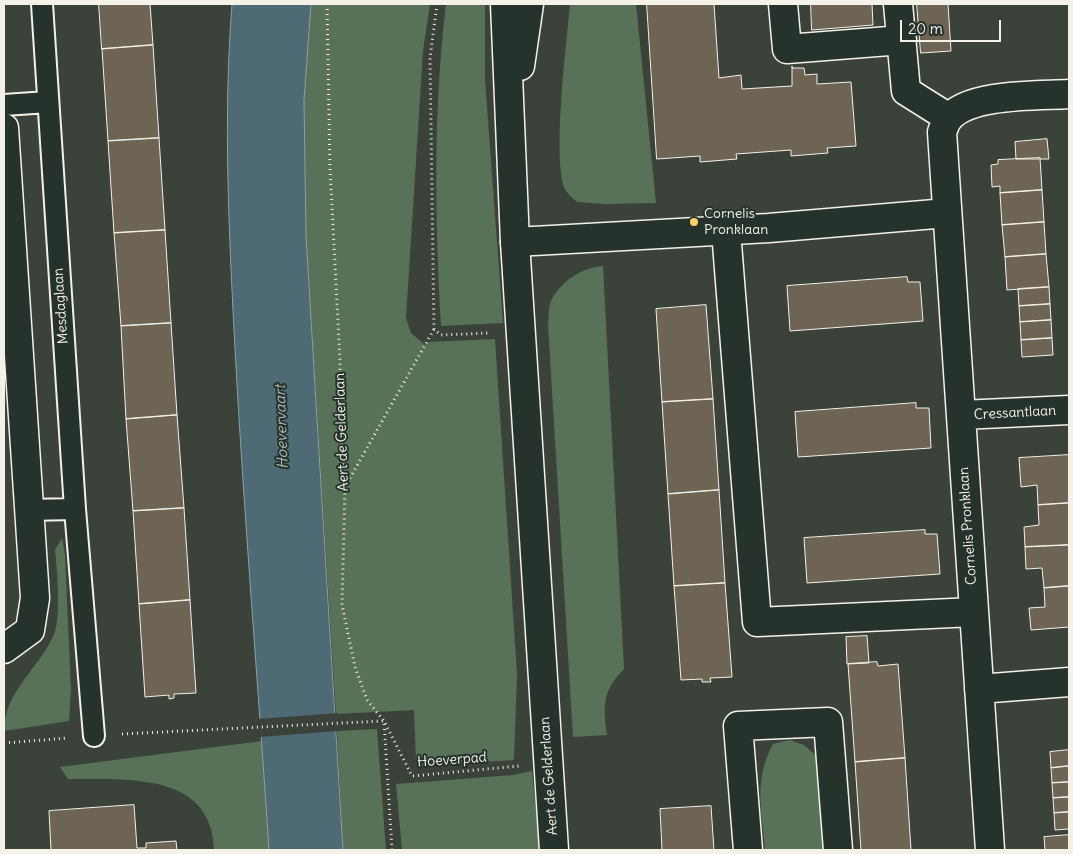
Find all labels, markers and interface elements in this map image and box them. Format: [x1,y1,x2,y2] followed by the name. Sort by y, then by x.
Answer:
[903,10,1004,42] scale bar
[908,19,943,38] text: 20 m
[704,206,768,238] place label: Cornelis Pronklaan
[688,216,700,228] marker: Cornelis Pronklaan
[50,267,72,345] street label: Mesdaglaan
[332,372,352,492] street label: Aert de Gelderlaan
[272,385,292,469] water label: Hoevervaart
[973,402,1057,424] street label: Cressantlaan
[955,466,981,586] street label: Cornelis Pronklaan
[536,716,562,836] street label: Aert de Gelderlaan
[417,749,487,771] street label: Hoeverpad

